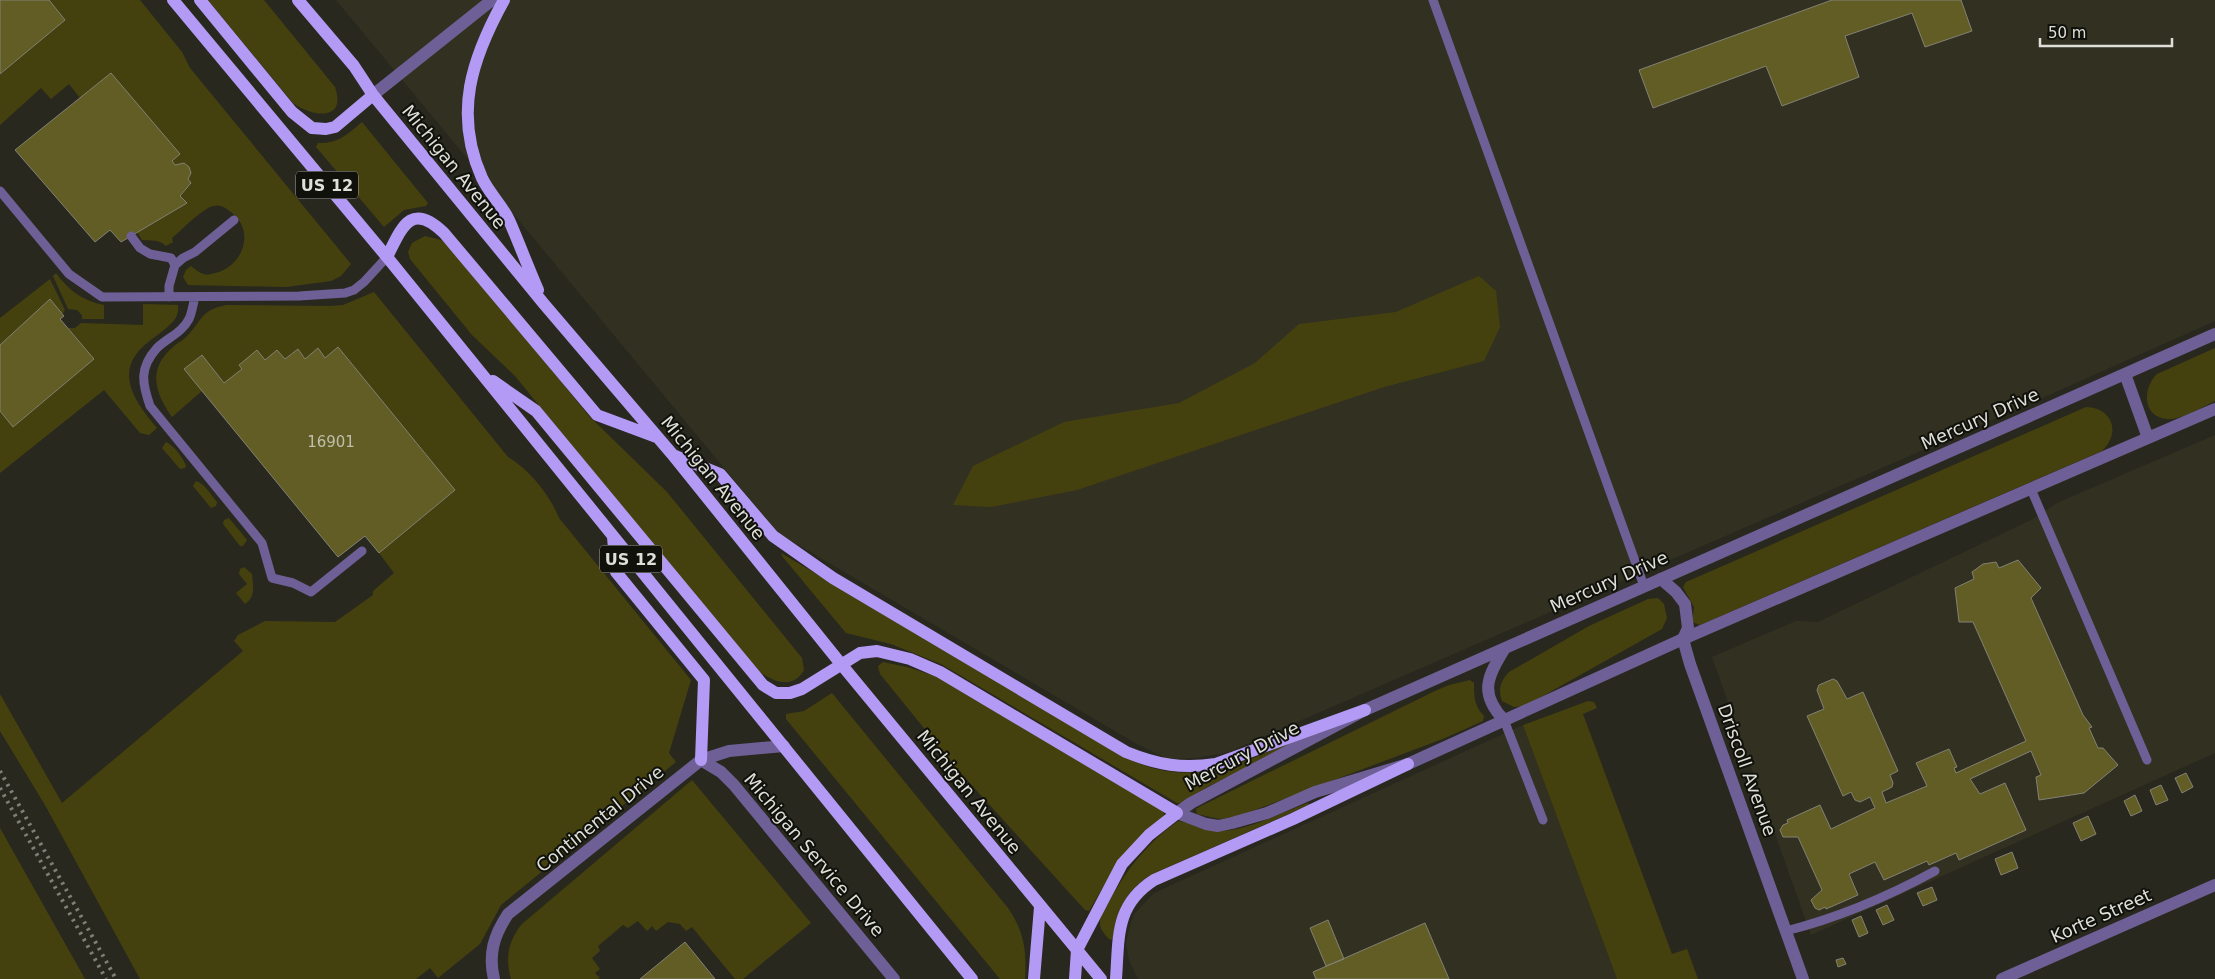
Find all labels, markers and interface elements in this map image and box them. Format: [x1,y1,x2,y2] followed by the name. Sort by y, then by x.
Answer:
[2040,15,2172,47] scale bar
[2048,24,2086,42] text: 50 m
[398,101,511,233] street label: Michigan Avenue
[296,172,358,198] road number: US 12
[1918,383,2042,454] street label: Mercury Drive
[657,412,770,544] street label: Michigan Avenue
[307,433,355,451] house number: 16901
[600,546,662,572] road number: US 12
[1547,546,1671,617] street label: Mercury Drive
[1714,701,1781,839] street label: Driscoll Avenue
[1181,717,1303,795] street label: Mercury Drive
[913,726,1026,858] street label: Michigan Avenue
[532,761,668,876] street label: Continental Drive
[740,769,889,941] street label: Michigan Service Drive
[2047,884,2154,947] street label: Korte Street

